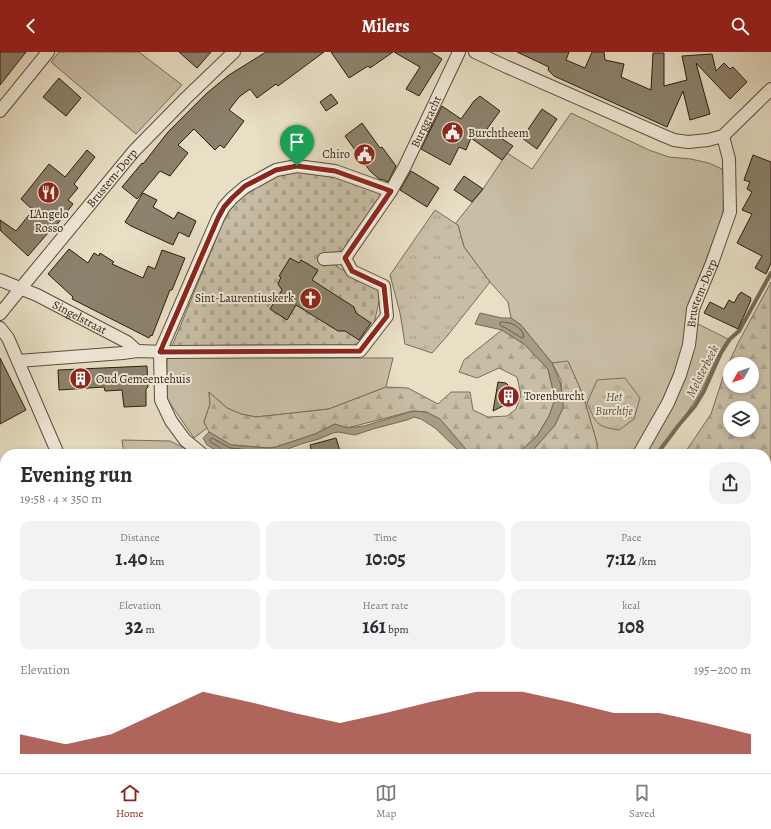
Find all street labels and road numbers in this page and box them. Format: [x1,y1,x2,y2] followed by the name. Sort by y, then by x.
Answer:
[407,93,445,150] street label: Burggracht
[83,145,141,211] street label: Brustem-Dorp
[683,257,721,328] street label: Brustem-Dorp
[50,297,109,338] street label: Singelstraat

